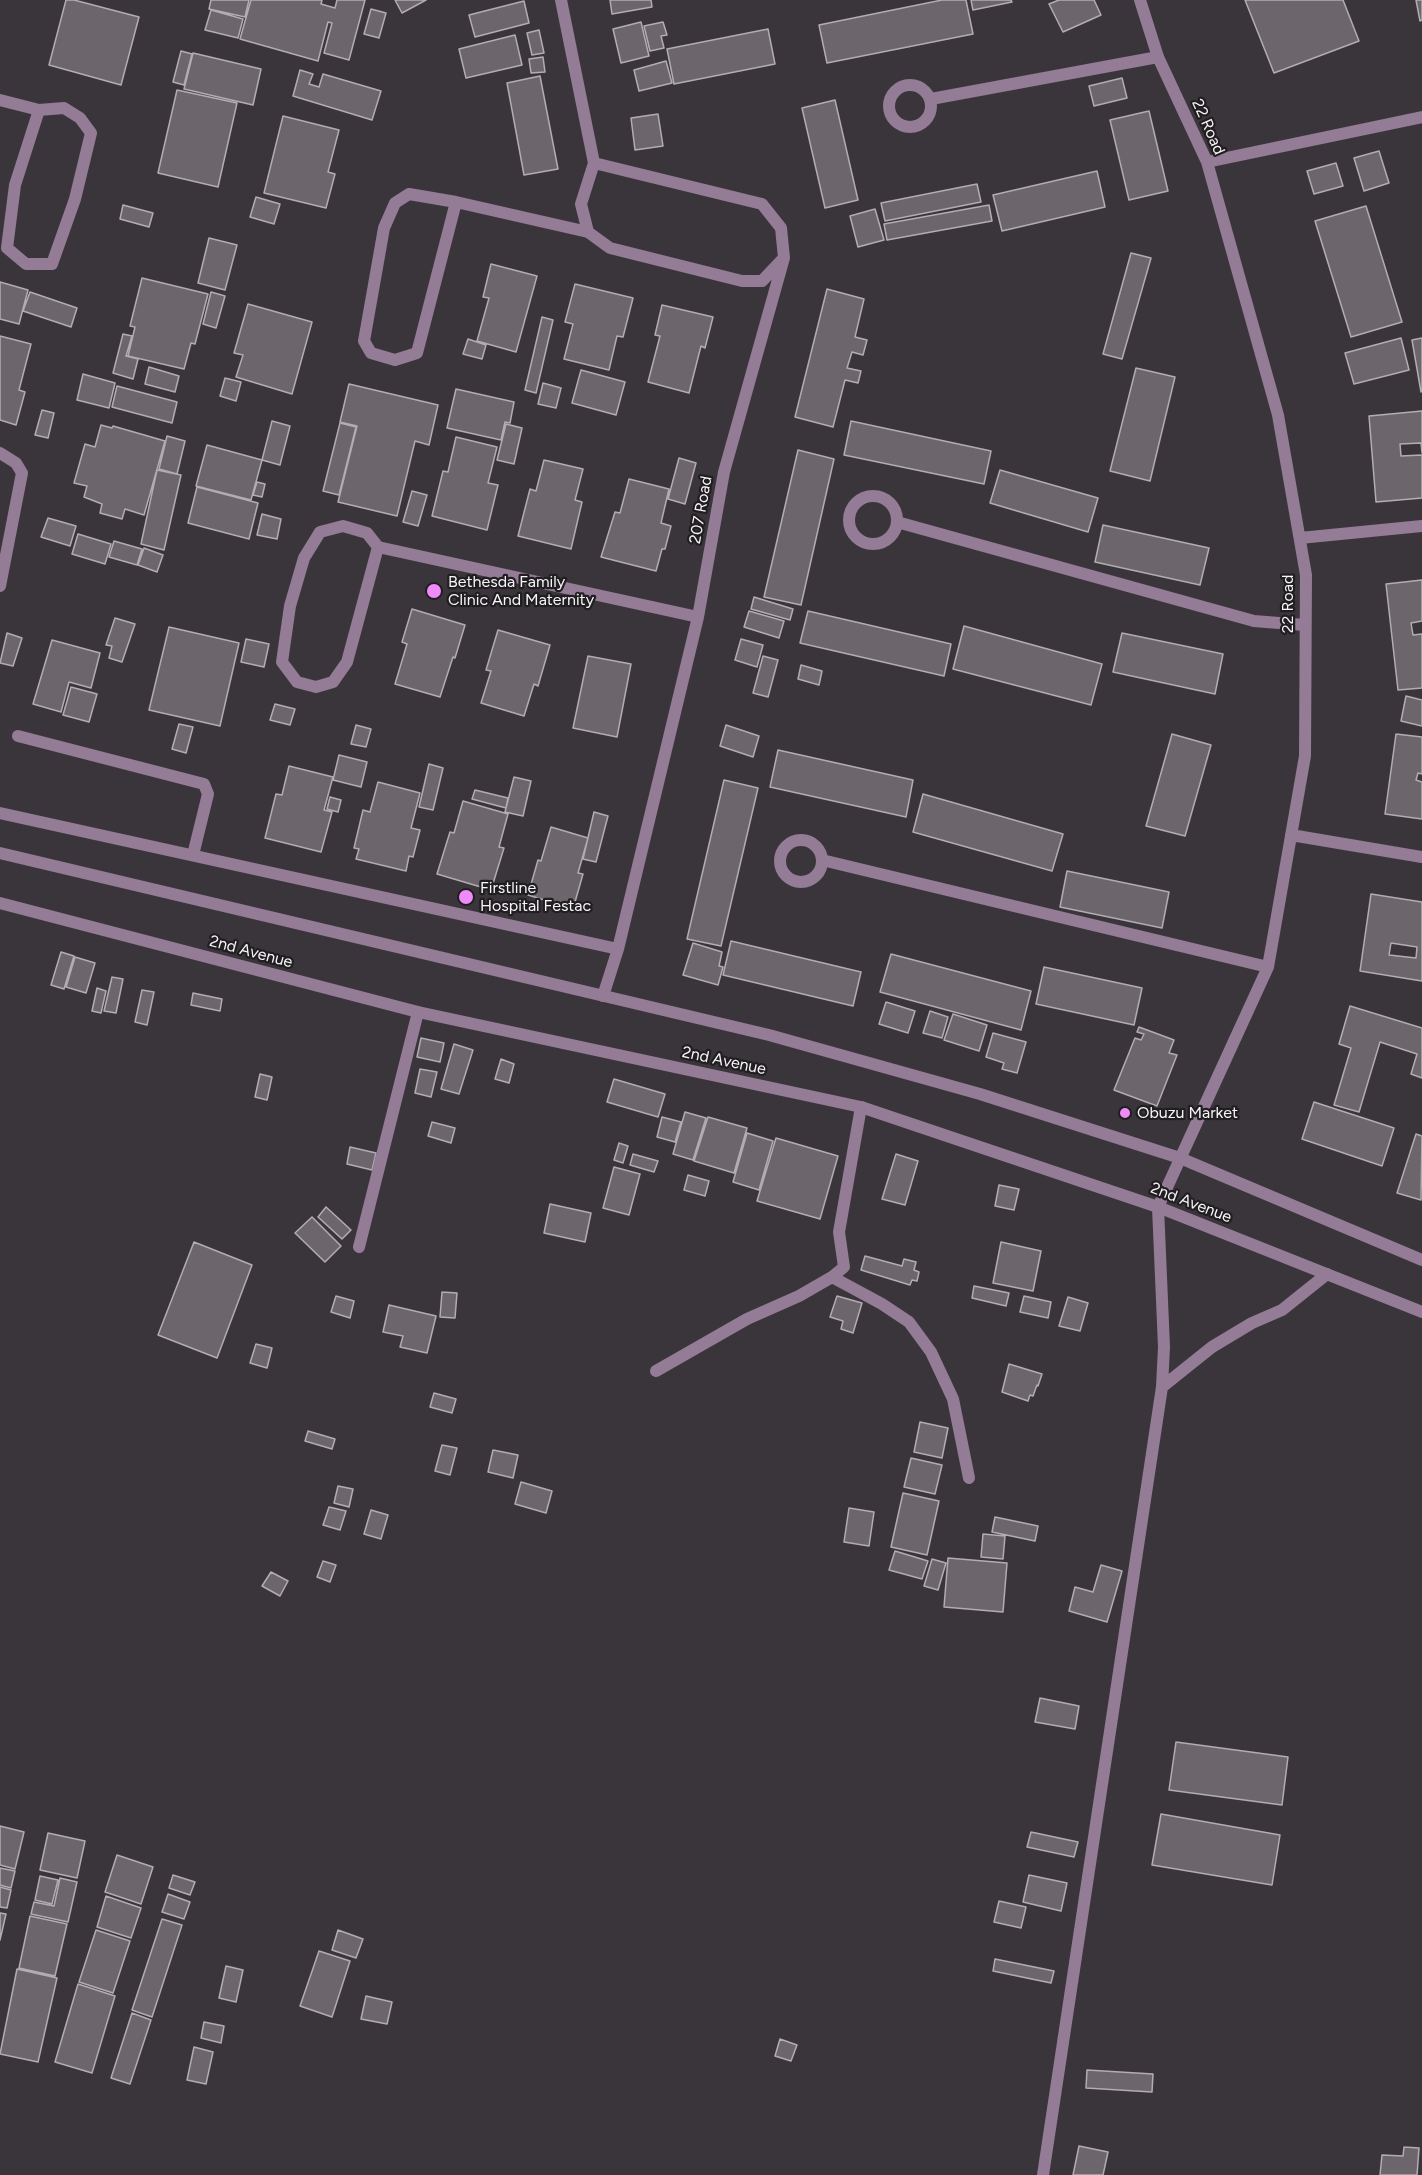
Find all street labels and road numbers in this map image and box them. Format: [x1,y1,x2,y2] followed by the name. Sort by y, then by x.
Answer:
[1187,96,1229,158] street label: 22 Road
[686,475,716,545] street label: 207 Road
[1278,575,1298,633] street label: 22 Road
[207,932,295,972] street label: 2nd Avenue
[680,1043,768,1079] street label: 2nd Avenue
[1148,1179,1234,1227] street label: 2nd Avenue

